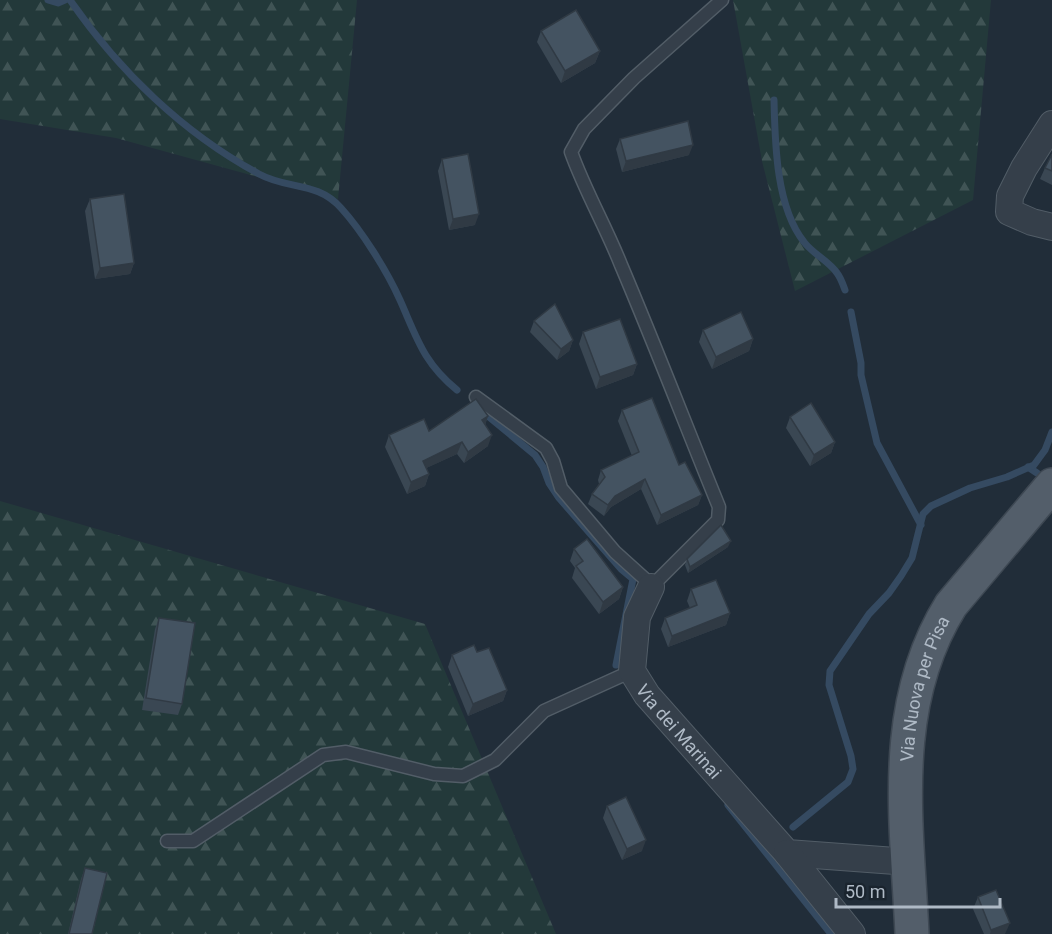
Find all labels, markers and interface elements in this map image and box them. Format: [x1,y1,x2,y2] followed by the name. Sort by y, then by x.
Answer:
[896,612,953,762] street label: Via Nuova per Pisa
[632,680,726,783] street label: Via dei Marinai
[836,871,1000,909] scale bar
[845,881,885,902] text: 50 m

